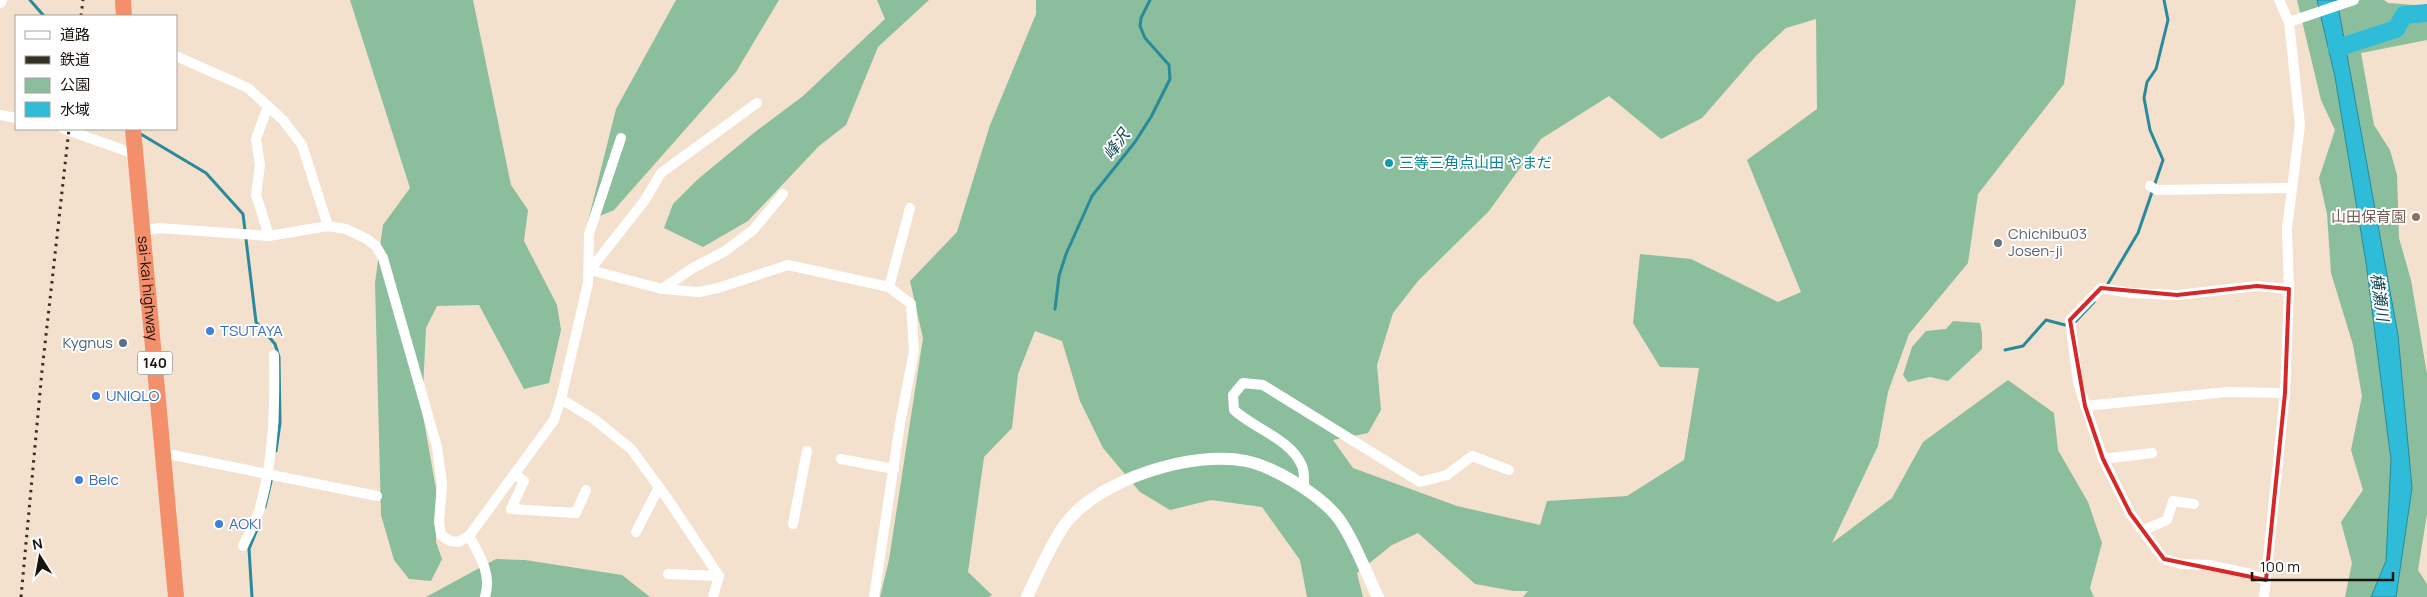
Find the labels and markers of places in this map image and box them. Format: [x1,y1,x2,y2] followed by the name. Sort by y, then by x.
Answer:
[1399,152,1552,173] place label: 三等三角点山田 やまだ
[1383,157,1395,169] marker: 三等三角点山田 やまだ
[2331,206,2406,227] place label: 山田保育園
[2410,211,2422,223] marker: 山田保育園
[2008,223,2087,261] place label: Chichibu03 Josen-ji
[1992,237,2004,249] marker: Chichibu03 Josen-ji
[220,320,283,341] place label: TSUTAYA
[204,325,216,337] marker: TSUTAYA
[62,332,113,353] place label: Kygnus
[117,337,129,349] marker: Kygnus
[106,385,160,406] place label: UNIQLO
[90,390,102,402] marker: UNIQLO
[89,469,119,490] place label: Belc
[73,474,85,486] marker: Belc
[229,513,261,534] place label: AOKI
[213,518,225,530] marker: AOKI

